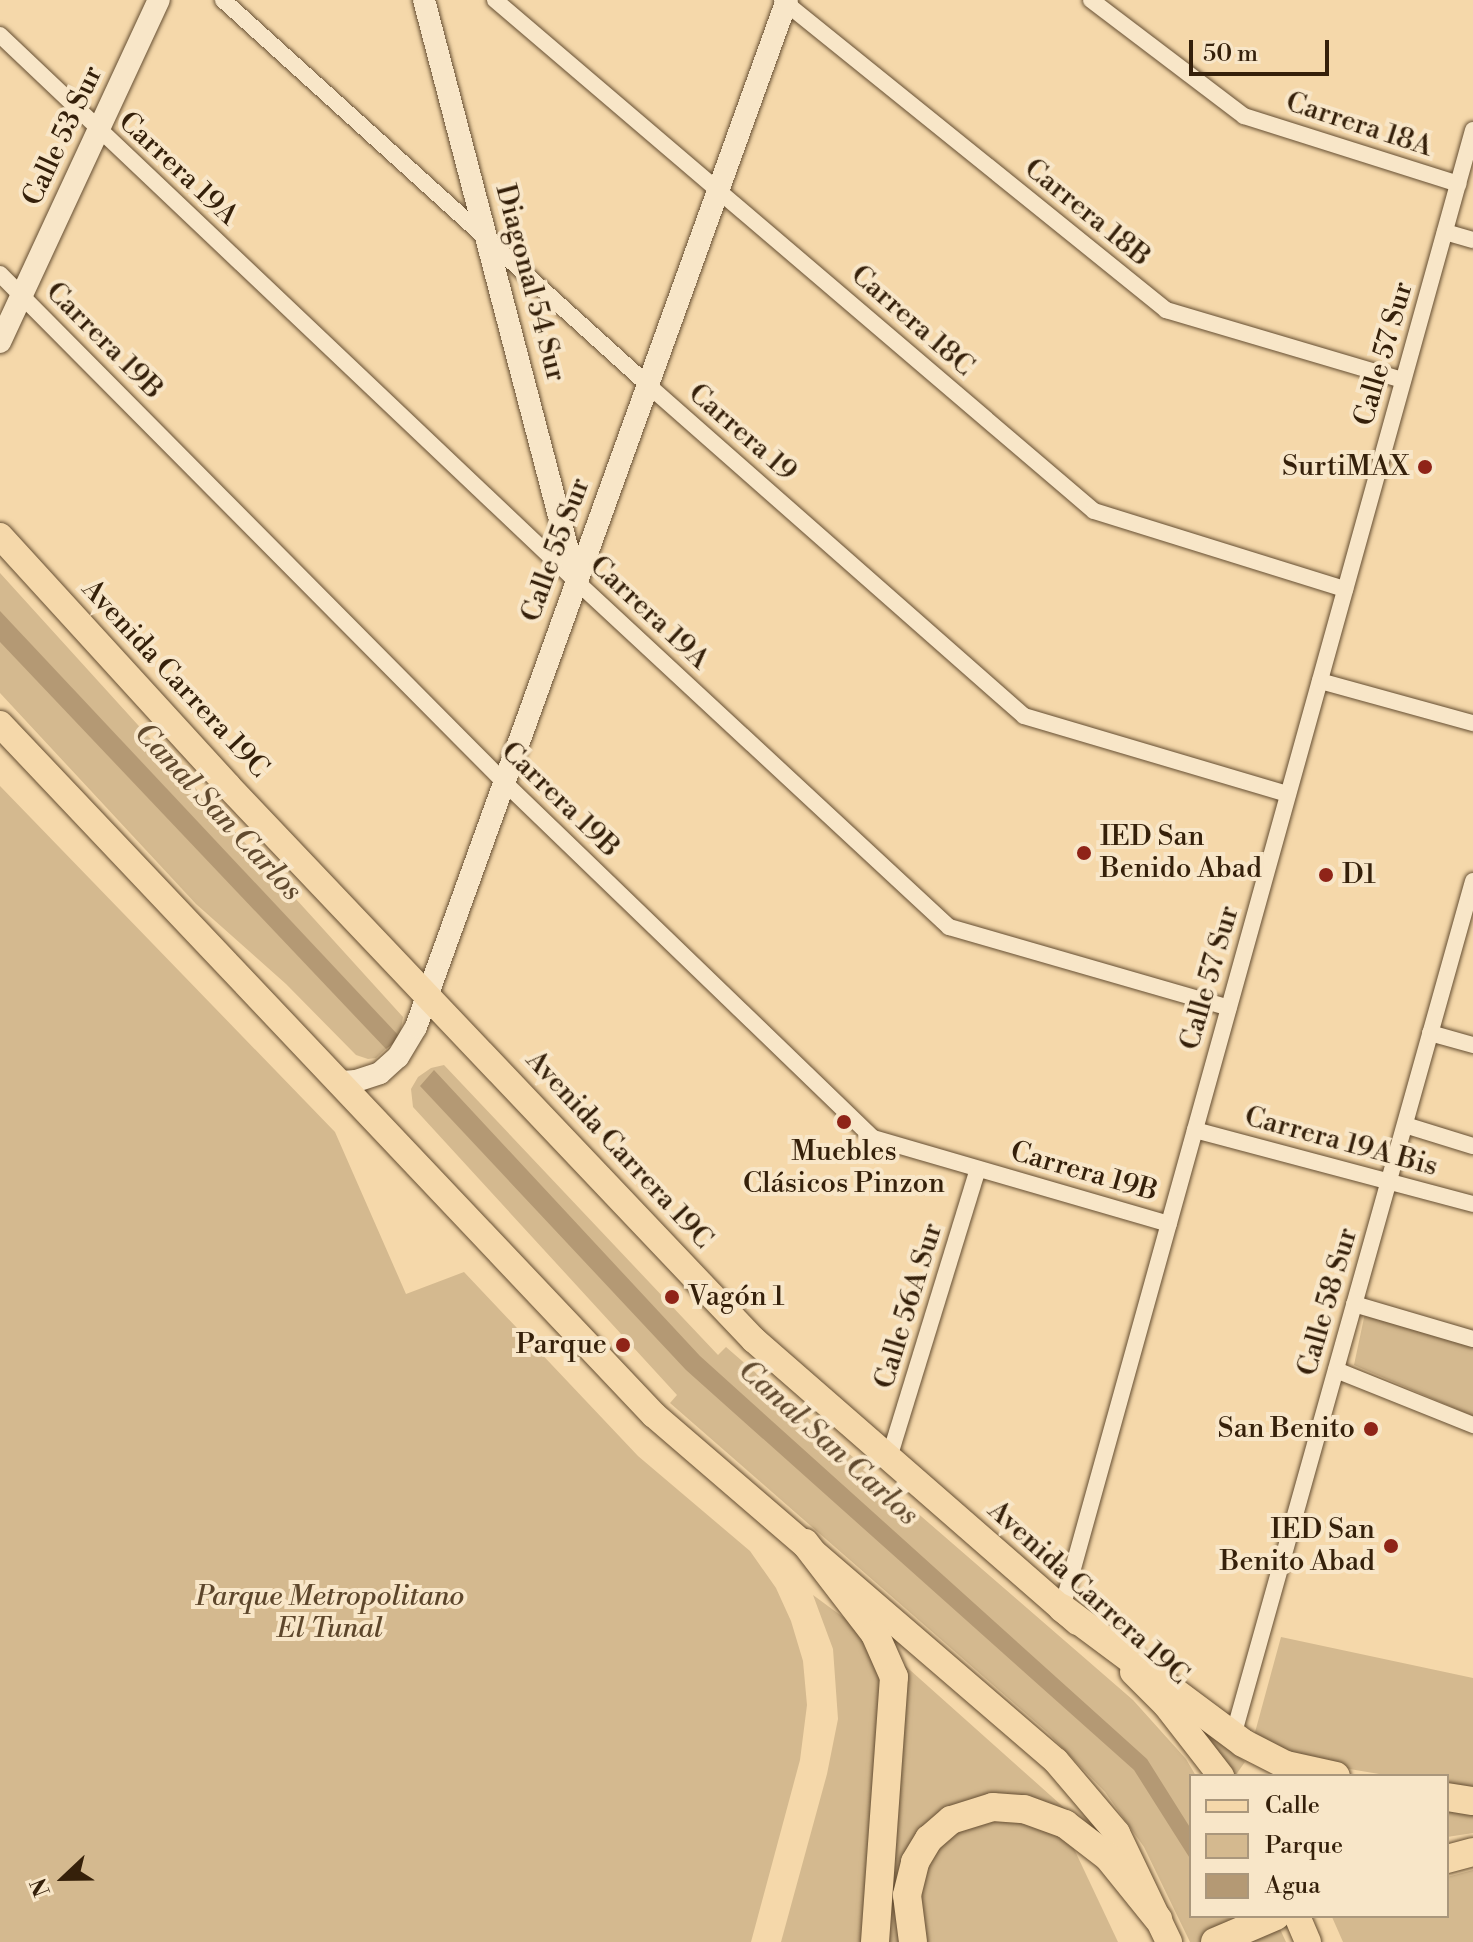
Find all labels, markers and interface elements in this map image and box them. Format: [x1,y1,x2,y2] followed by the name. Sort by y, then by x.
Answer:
[1193,24,1333,74] scale bar
[1203,39,1258,69] text: 50 m
[16,61,110,211] street label: Calle 53 Sur
[1282,86,1436,164] street label: Carrera 18A
[111,105,245,233] street label: Carrera 19A
[1017,152,1157,274] street label: Carrera 18B
[488,181,572,385] street label: Diagonal 54 Sur
[844,258,980,384] street label: Carrera 18C
[38,275,170,407] street label: Carrera 19B
[1347,278,1421,430] street label: Calle 57 Sur
[681,377,803,489] street label: Carrera 19
[1282,450,1409,484] place label: SurtiMAX
[1416,458,1434,476] marker: SurtiMAX
[514,473,598,627] street label: Calle 55 Sur
[582,549,716,677] street label: Carrera 19A
[75,573,275,785] street label: Avenida Carrera 19C
[126,716,310,908] water label: Canal San Carlos
[494,735,626,865] street label: Carrera 19B
[1100,820,1262,886] place label: IED San Benido Abad
[1075,844,1093,862] marker: IED San Benido Abad
[1342,858,1376,892] place label: D1
[1317,866,1335,884] marker: D1
[1173,902,1247,1054] street label: Calle 57 Sur
[519,1044,719,1256] street label: Avenida Carrera 19C
[1241,1100,1441,1184] street label: Carrera 19A Bis
[835,1113,853,1131] marker: Muebles Clásicos Pinzon
[743,1135,945,1201] place label: Muebles Clásicos Pinzon
[1006,1135,1162,1209] street label: Carrera 19B
[868,1219,950,1393] street label: Calle 56A Sur
[1291,1224,1365,1380] street label: Calle 58 Sur
[688,1280,785,1314] place label: Vagón 1
[663,1288,681,1306] marker: Vagón 1
[516,1328,607,1362] place label: Parque
[614,1336,632,1354] marker: Parque
[731,1353,925,1533] water label: Canal San Carlos
[1218,1412,1355,1446] place label: San Benito
[1362,1420,1380,1438] marker: San Benito
[981,1494,1195,1692] street label: Avenida Carrera 19C
[1220,1513,1375,1579] place label: IED San Benito Abad
[1382,1537,1400,1555] marker: IED San Benito Abad
[196,1580,464,1646] park label: Parque Metropolitano El Tunal
[1189,1774,1449,1918] legend
[1265,1791,1320,1821] text: Calle
[1265,1831,1343,1861] text: Parque
[24,1838,104,1918] north arrow
[1265,1871,1320,1901] text: Agua
[26,1874,57,1900] text: N

